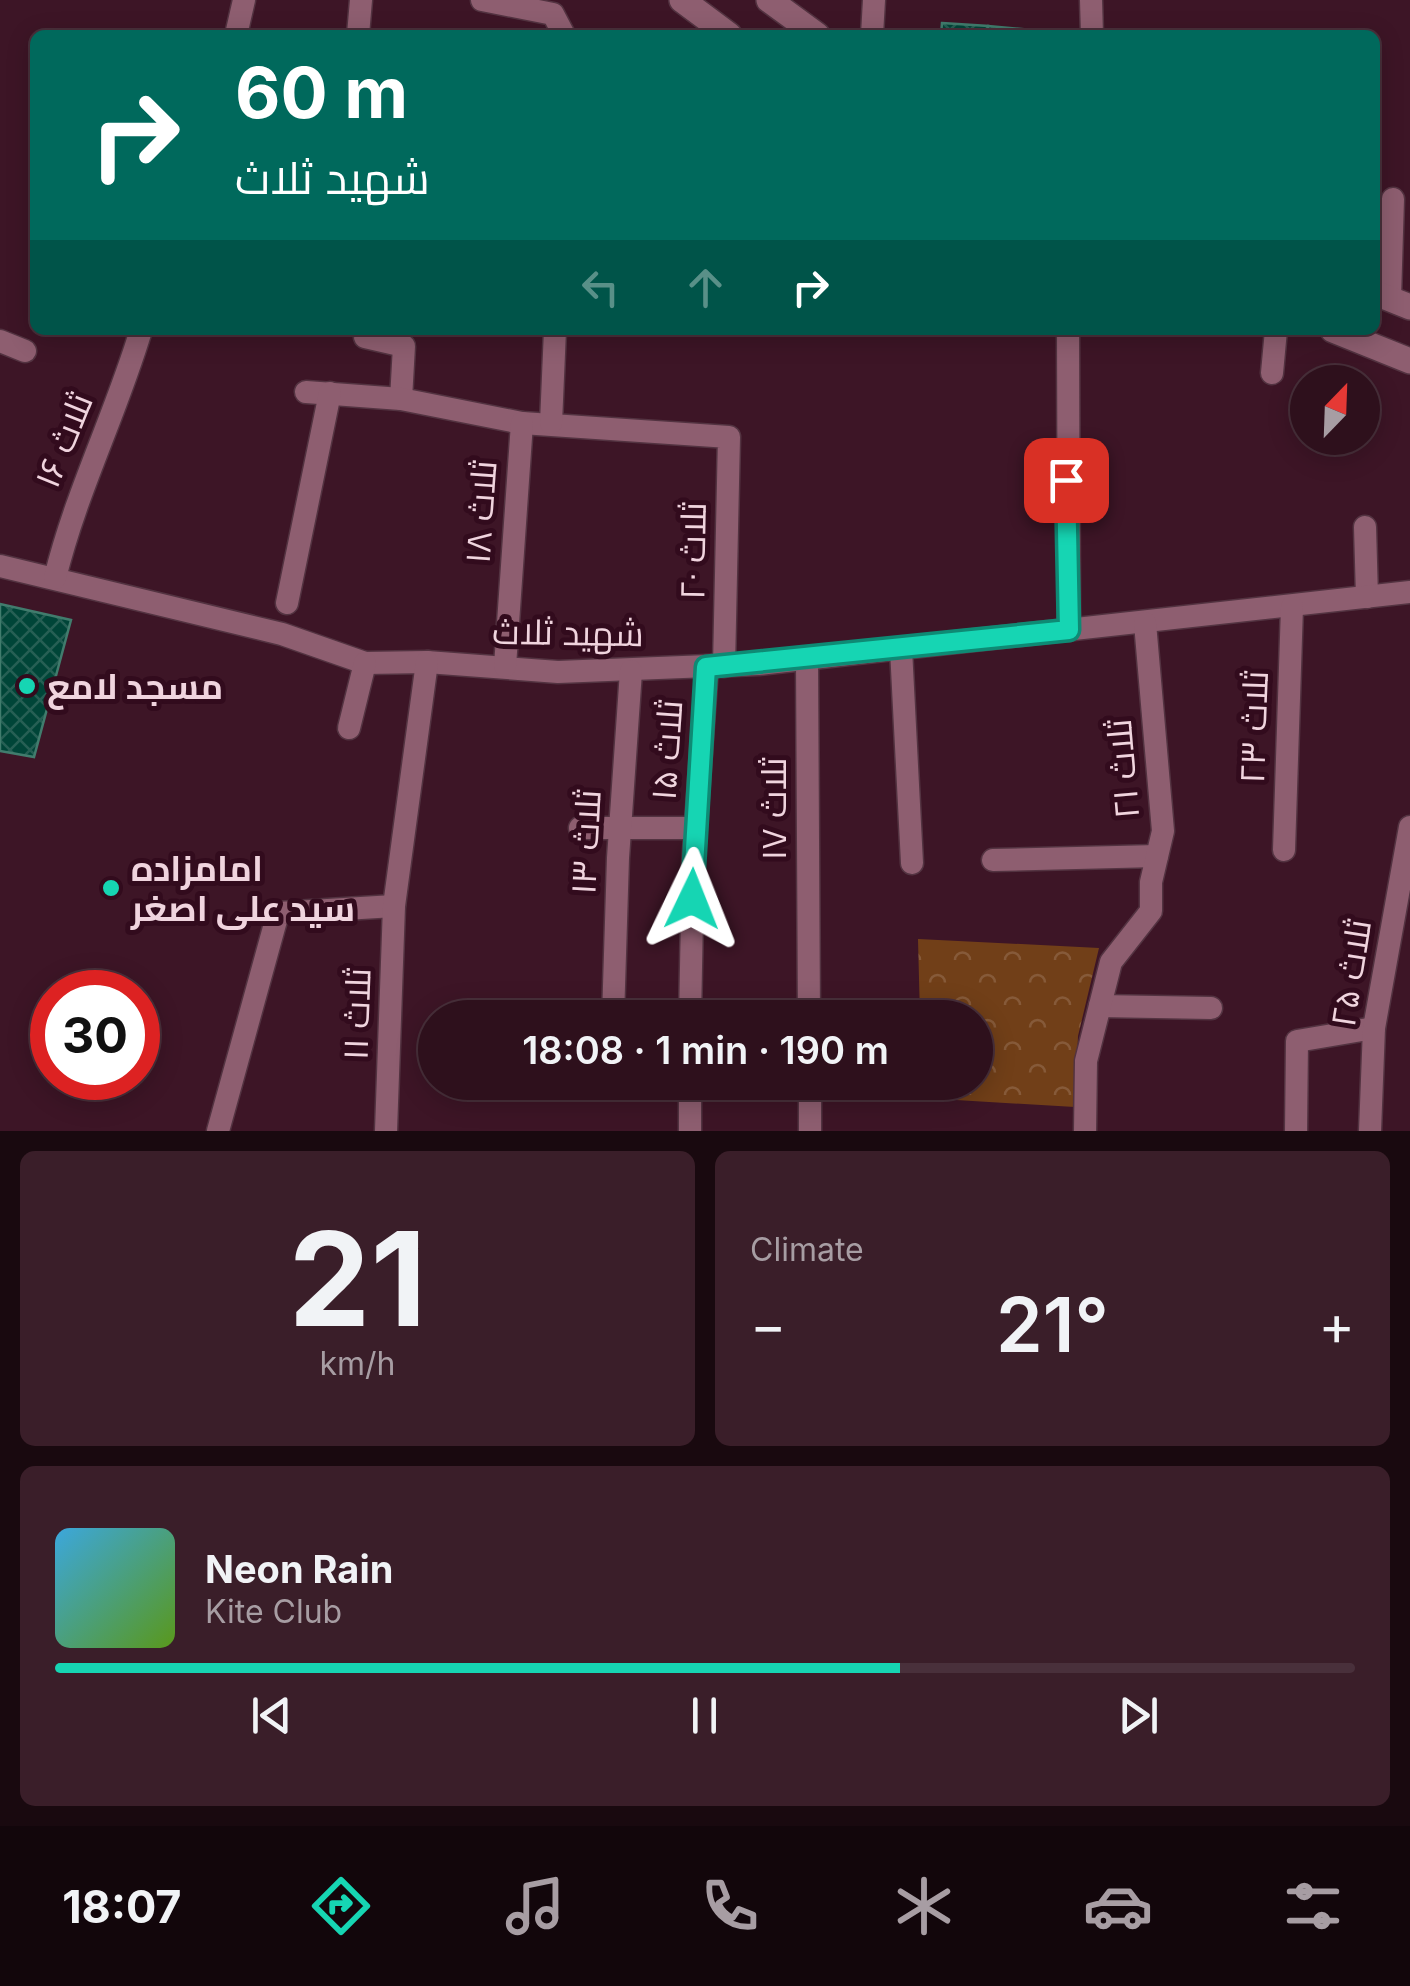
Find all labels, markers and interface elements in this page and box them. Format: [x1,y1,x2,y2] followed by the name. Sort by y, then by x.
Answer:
[235,50,408,135] text: 60 m
[70,70,200,200] icon: right
[235,150,430,205] text: شهید ثلاث
[573,260,628,315] icon: left
[678,260,733,315] icon: ahead
[783,260,838,315] icon: right
[1290,365,1380,455] north arrow
[1290,365,1380,455] map controls
[25,387,101,493] street label: ثلاث ۱۶
[1024,438,1109,523] pin
[1039,453,1094,508] icon: arrive
[455,459,505,565] street label: ثلاث ۱۸
[670,502,714,600] street label: ثلاث ۲۰
[492,610,644,655] street label: شهید ثلاث
[47,665,223,711] place label: مسجد لامع
[1230,670,1276,784] street label: ثلاث ۲۳
[16,675,38,697] marker: مسجد لامع
[642,699,690,801] street label: ثلاث ۱۵
[1097,718,1147,820] street label: ثلاث ۲۱
[752,758,794,860] street label: ثلاث ۱۷
[561,789,609,895] street label: ثلاث ۱۳
[130,847,355,930] place label: امامزاده سید علی اصغر
[640,847,744,951] position arrow
[100,877,122,899] marker: امامزاده سید علی اصغر
[1321,916,1379,1030] street label: ثلاث ۲۵
[333,967,379,1061] street label: ثلاث ۱۱
[30,970,160,1100] speed limit sign: 30
[522,1027,889,1073] text: 18:08 · 1 min · 190 m
[289,1200,426,1357] text: 21
[750,1230,864,1269] text: Climate
[996,1279,1109,1370] text: 21°
[750,1292,786,1358] text: −
[1319,1292,1355,1358] text: +
[319,1344,396,1383] text: km/h
[205,1546,393,1592] text: Neon Rain
[205,1592,342,1631] text: Kite Club
[244,1688,299,1743] icon: previous
[677,1688,732,1743] icon: pause
[1111,1688,1166,1743] icon: next
[306,1871,376,1941] icon: directions
[500,1871,570,1941] icon: music
[695,1871,765,1941] icon: phone
[889,1871,959,1941] icon: climate
[1083,1871,1153,1941] icon: car
[1278,1871,1348,1941] icon: filters
[62,1879,182,1934] text: 18:07

